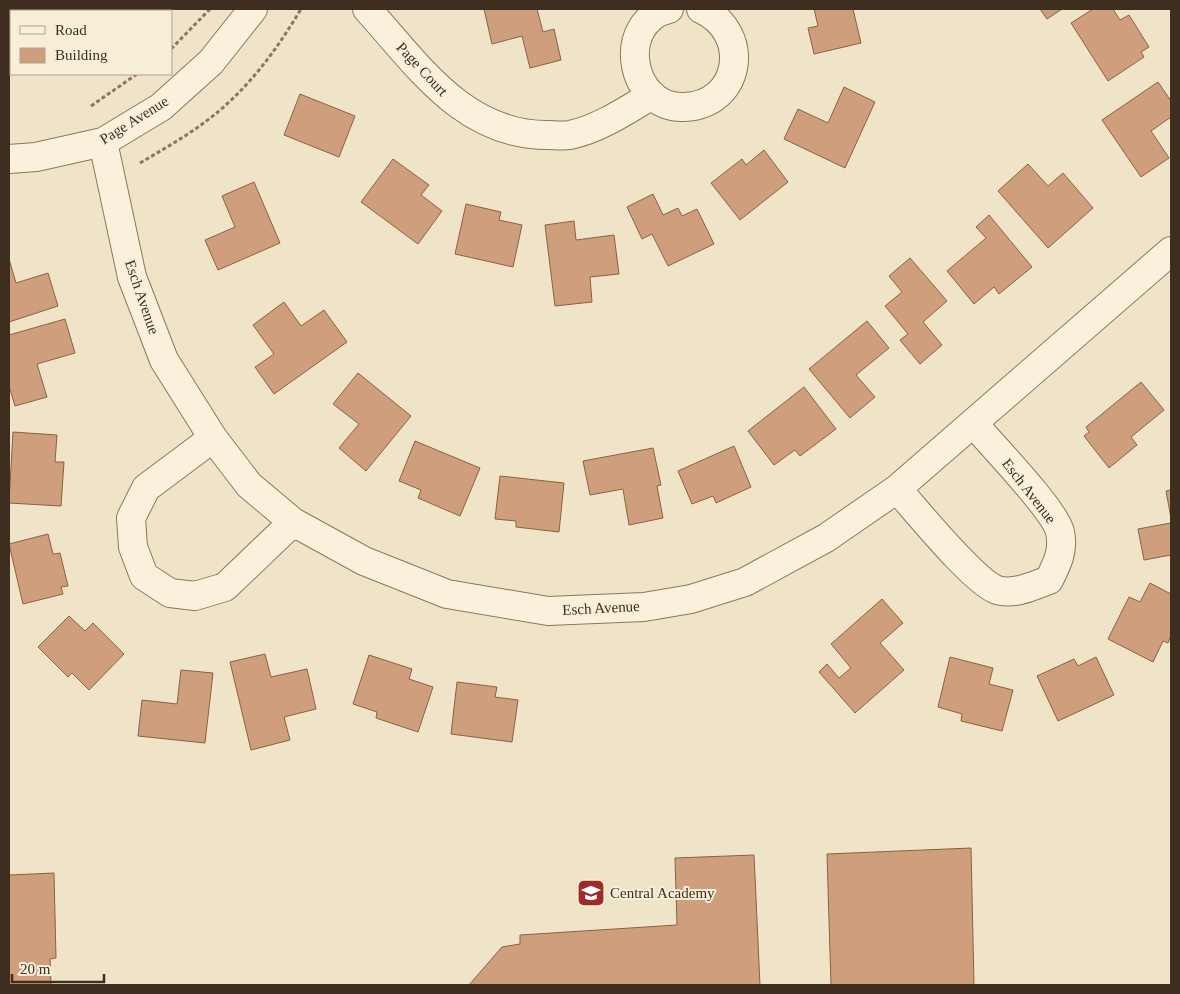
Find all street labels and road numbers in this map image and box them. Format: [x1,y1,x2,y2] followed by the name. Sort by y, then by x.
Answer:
[393,39,451,100] street label: Page Court
[97,92,171,147] street label: Page Avenue
[122,258,162,337] street label: Esch Avenue
[999,455,1059,527] street label: Esch Avenue
[562,598,641,618] street label: Esch Avenue

